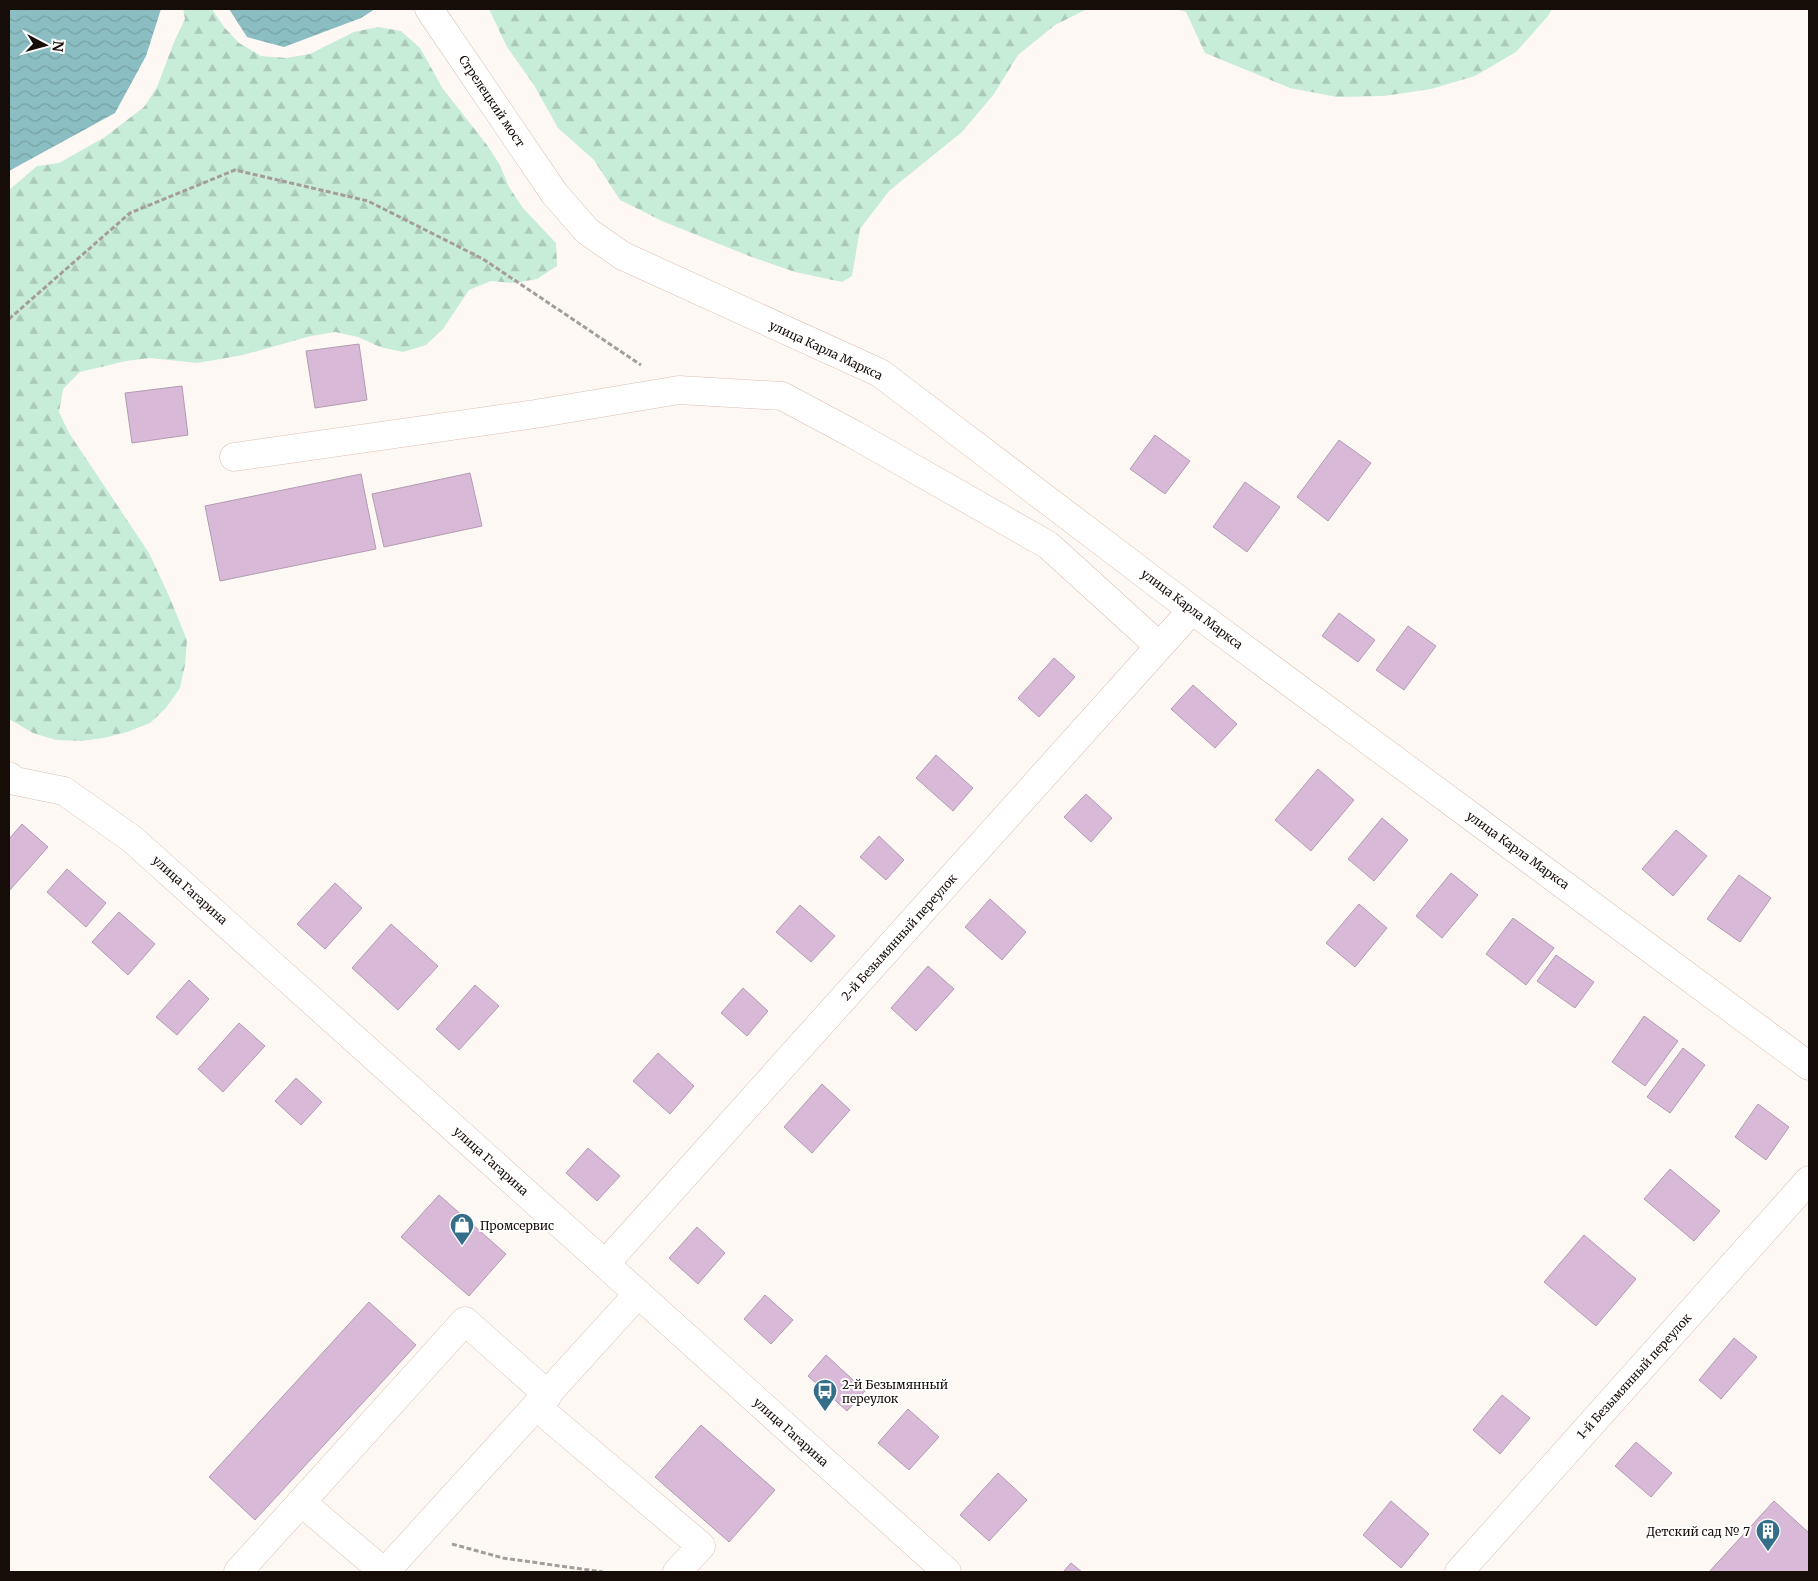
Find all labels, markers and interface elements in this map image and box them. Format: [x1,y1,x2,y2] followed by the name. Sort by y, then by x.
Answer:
[20,20,70,70] north arrow
[48,40,67,53] text: N
[456,52,528,150] street label: Стрелецкий мост
[767,317,886,383] street label: улица Карла Маркса
[1138,566,1246,652] street label: улица Карла Маркса
[1464,808,1573,893] street label: улица Карла Маркса
[149,852,231,928] street label: улица Гагарина
[838,870,960,1003] street label: 2-й Безымянный переулок
[450,1123,532,1199] street label: улица Гагарина
[449,1212,475,1246] shop icon: Промсервис
[480,1218,554,1233] place label: Промсервис
[1574,1310,1695,1442] street label: 1-й Безымянный переулок
[842,1377,948,1406] place label: 2-й Безымянный переулок
[812,1378,838,1412] bus stop icon: 2-й Безымянный переулок
[750,1394,832,1470] street label: улица Гагарина
[1755,1518,1781,1552] building icon: Детский сад № 7
[1647,1524,1750,1539] place label: Детский сад № 7

